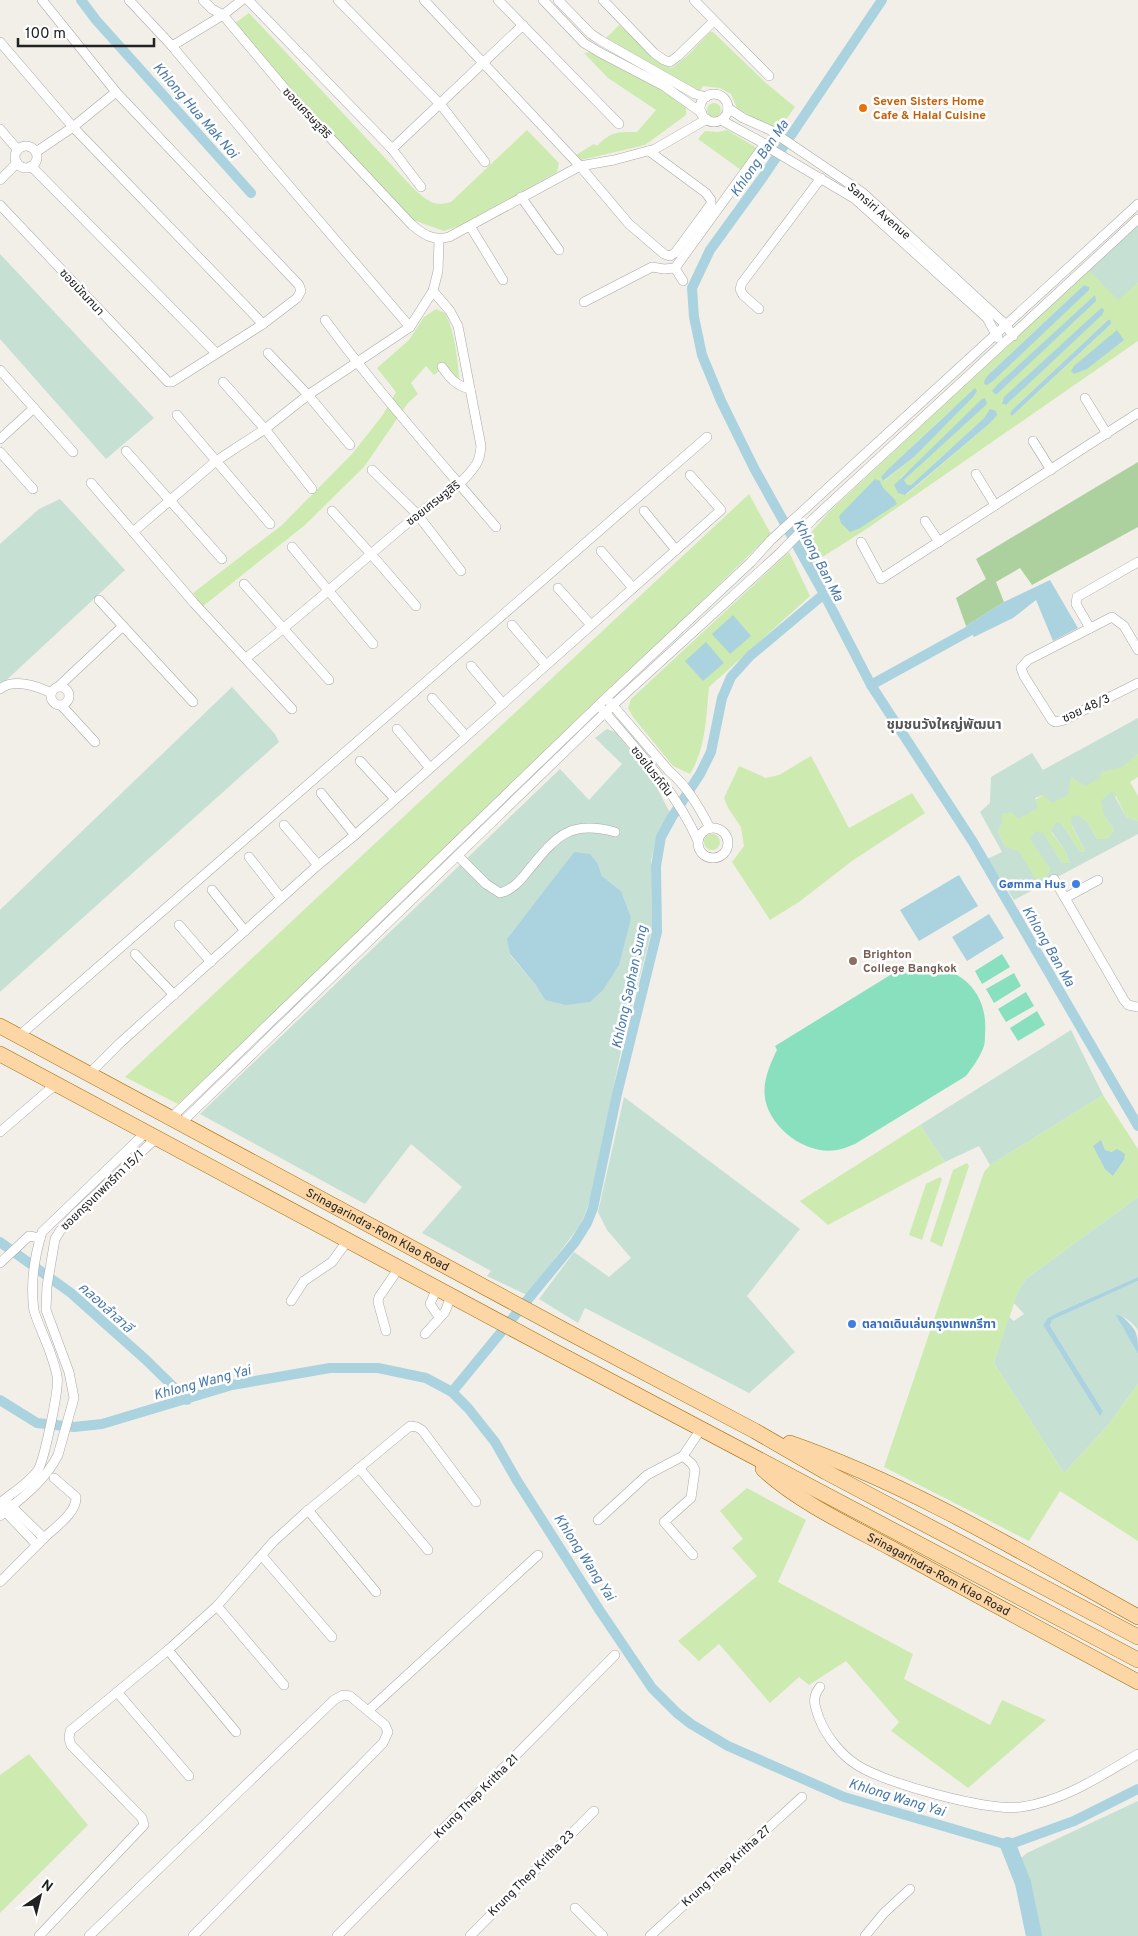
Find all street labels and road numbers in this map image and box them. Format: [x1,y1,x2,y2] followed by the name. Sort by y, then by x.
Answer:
[278,85,334,143] street label: ซอยเศรษฐสิริ
[843,180,913,244] street label: Sansiri Avenue
[55,266,107,320] street label: ซอยมัณฑนา
[403,478,464,530] street label: ซอยเศรษฐสิริ
[1060,691,1113,727] street label: ซอย 48/3
[627,743,676,800] street label: ซอยไบรท์ตัน
[58,1147,148,1235] street label: ซอยกรุงเทพกรีฑา 15/1
[303,1185,452,1276] street label: Srinagarindra-Rom Klao Road
[864,1530,1012,1620] street label: Srinagarindra-Rom Klao Road
[431,1751,522,1842] street label: Krung Thep Kritha 21
[679,1822,775,1911] street label: Krung Thep Kritha 27
[485,1827,578,1920] street label: Krung Thep Kritha 23

